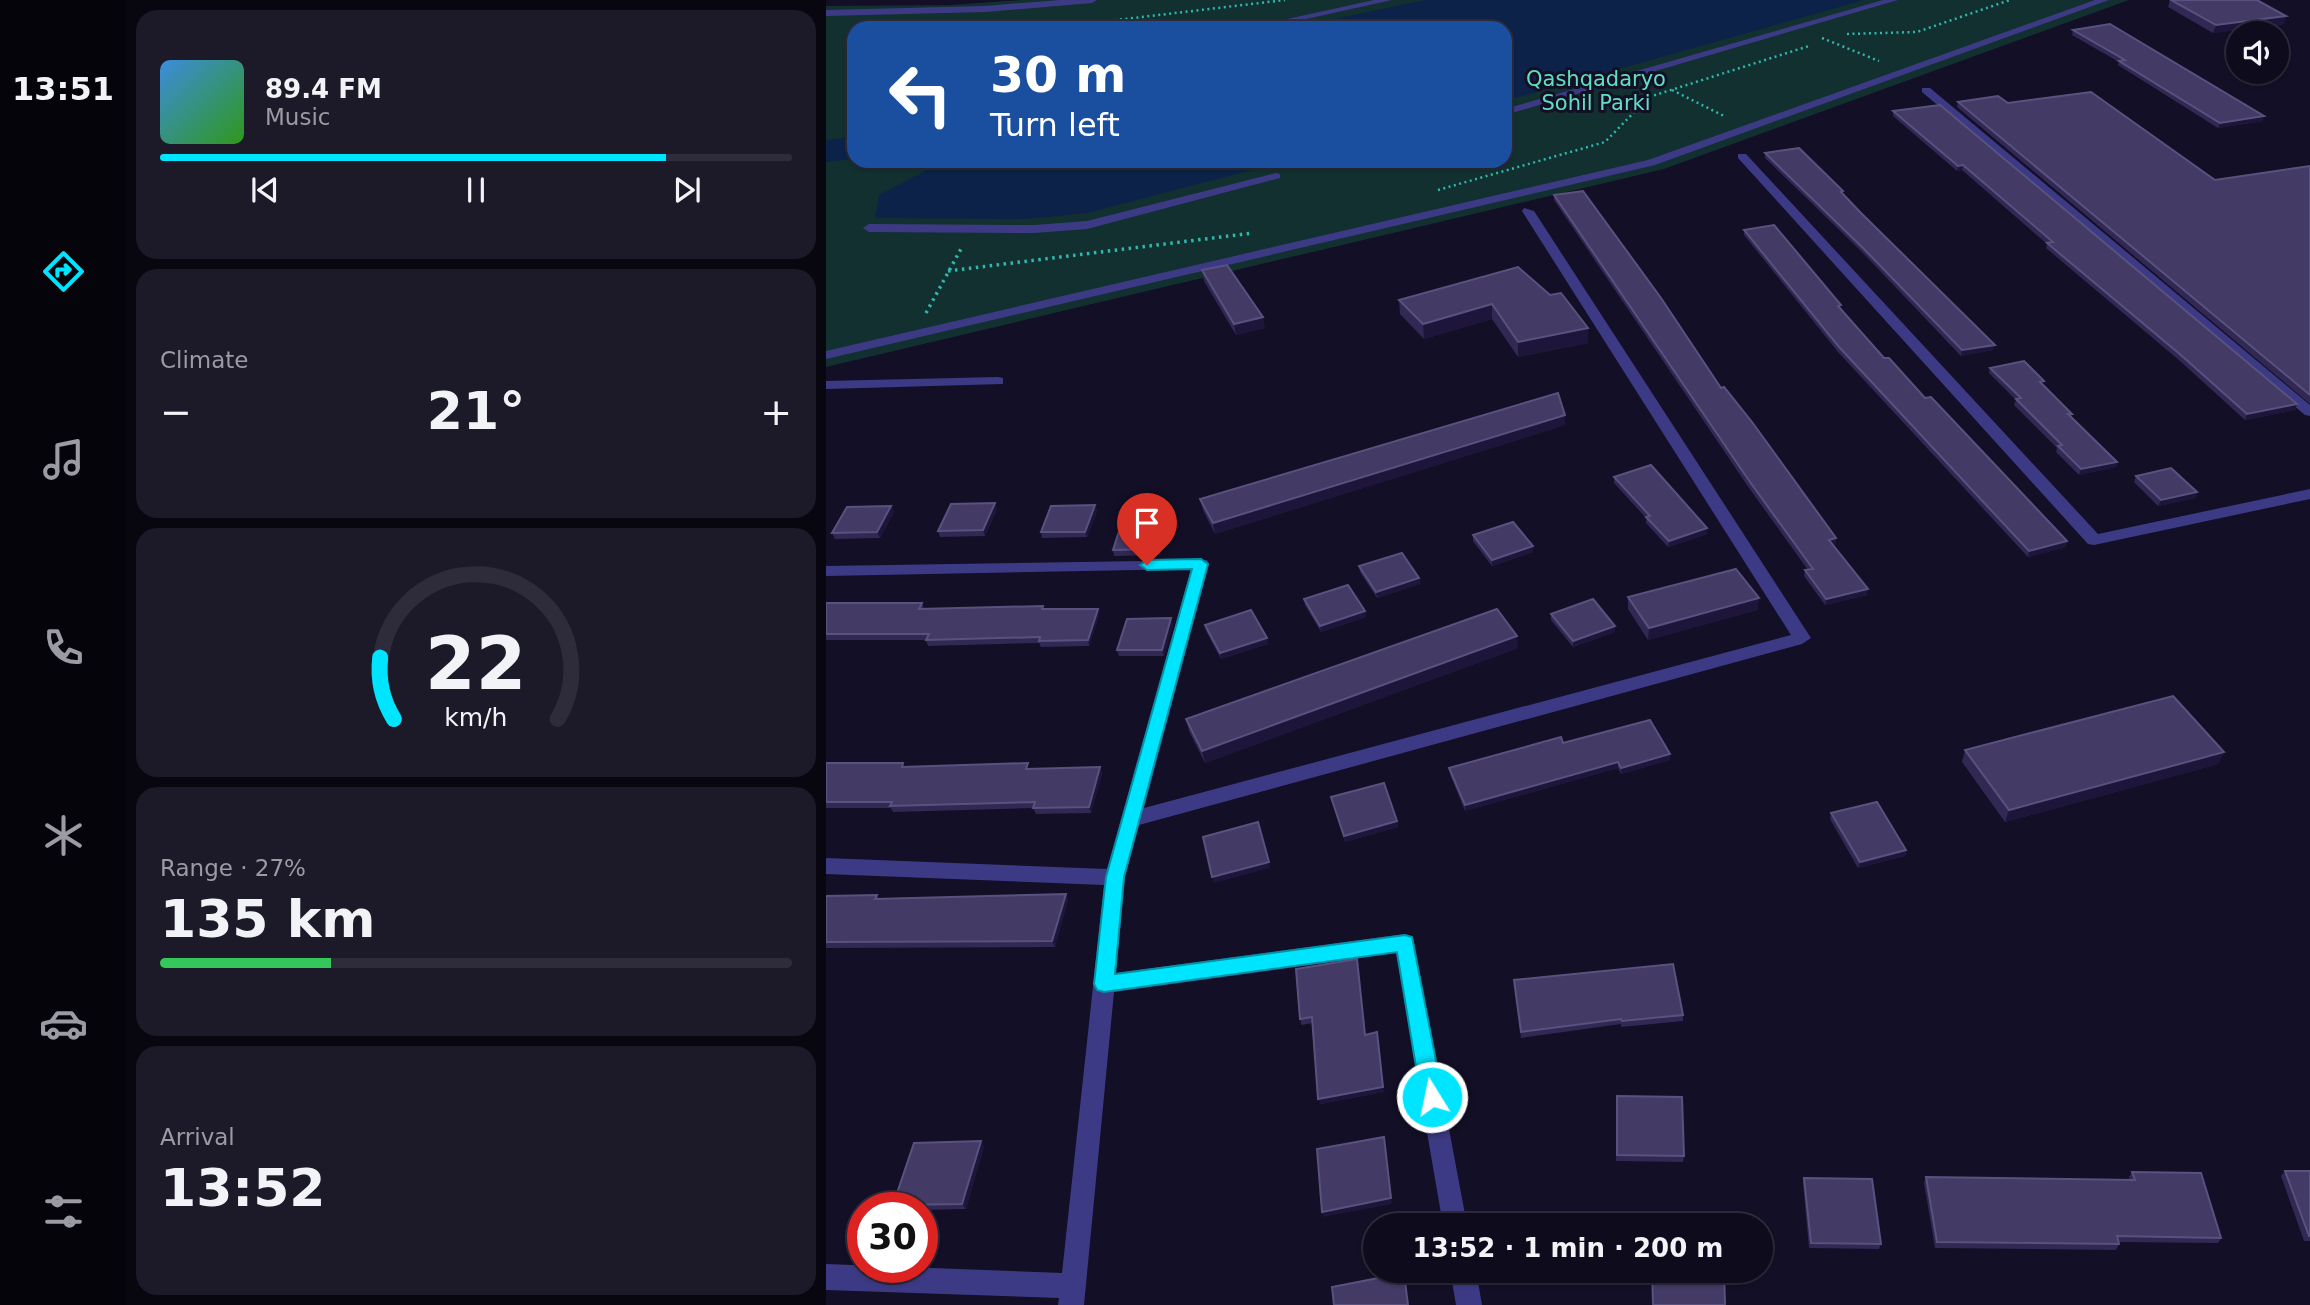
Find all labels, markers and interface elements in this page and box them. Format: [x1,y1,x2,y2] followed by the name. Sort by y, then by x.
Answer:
[2226,21,2289,84] map controls
[2226,21,2289,84] button: sound
[990,47,1126,104] text: 30 m
[875,49,966,140] icon: left
[1526,67,1666,115] park label: Qashqadaryo Sohil Parki
[12,70,114,108] text: 13:51
[265,74,382,104] text: 89.4 FM
[265,104,330,130] text: Music
[990,106,1120,144] text: Turn left
[246,171,284,209] icon: previous
[457,171,495,209] icon: pause
[668,171,706,209] icon: next
[39,247,88,296] icon: directions
[160,347,249,373] text: Climate
[427,381,525,441] text: 21°
[160,390,192,434] text: −
[760,390,792,434] text: +
[39,435,88,484] icon: music
[1117,493,1177,565] pin
[1128,504,1166,542] icon: arrive
[425,621,527,706] text: 22
[39,623,88,672] icon: phone
[444,702,508,731] text: km/h
[39,811,88,860] icon: climate
[160,855,306,881] text: Range · 27%
[160,889,375,949] text: 135 km
[39,999,88,1048] icon: car
[1395,1060,1469,1134] position arrow
[160,1124,235,1150] text: Arrival
[160,1158,326,1218] text: 13:52
[39,1187,88,1236] icon: filters
[847,1192,938,1283] speed limit sign: 30
[1413,1233,1723,1263] text: 13:52 · 1 min · 200 m

